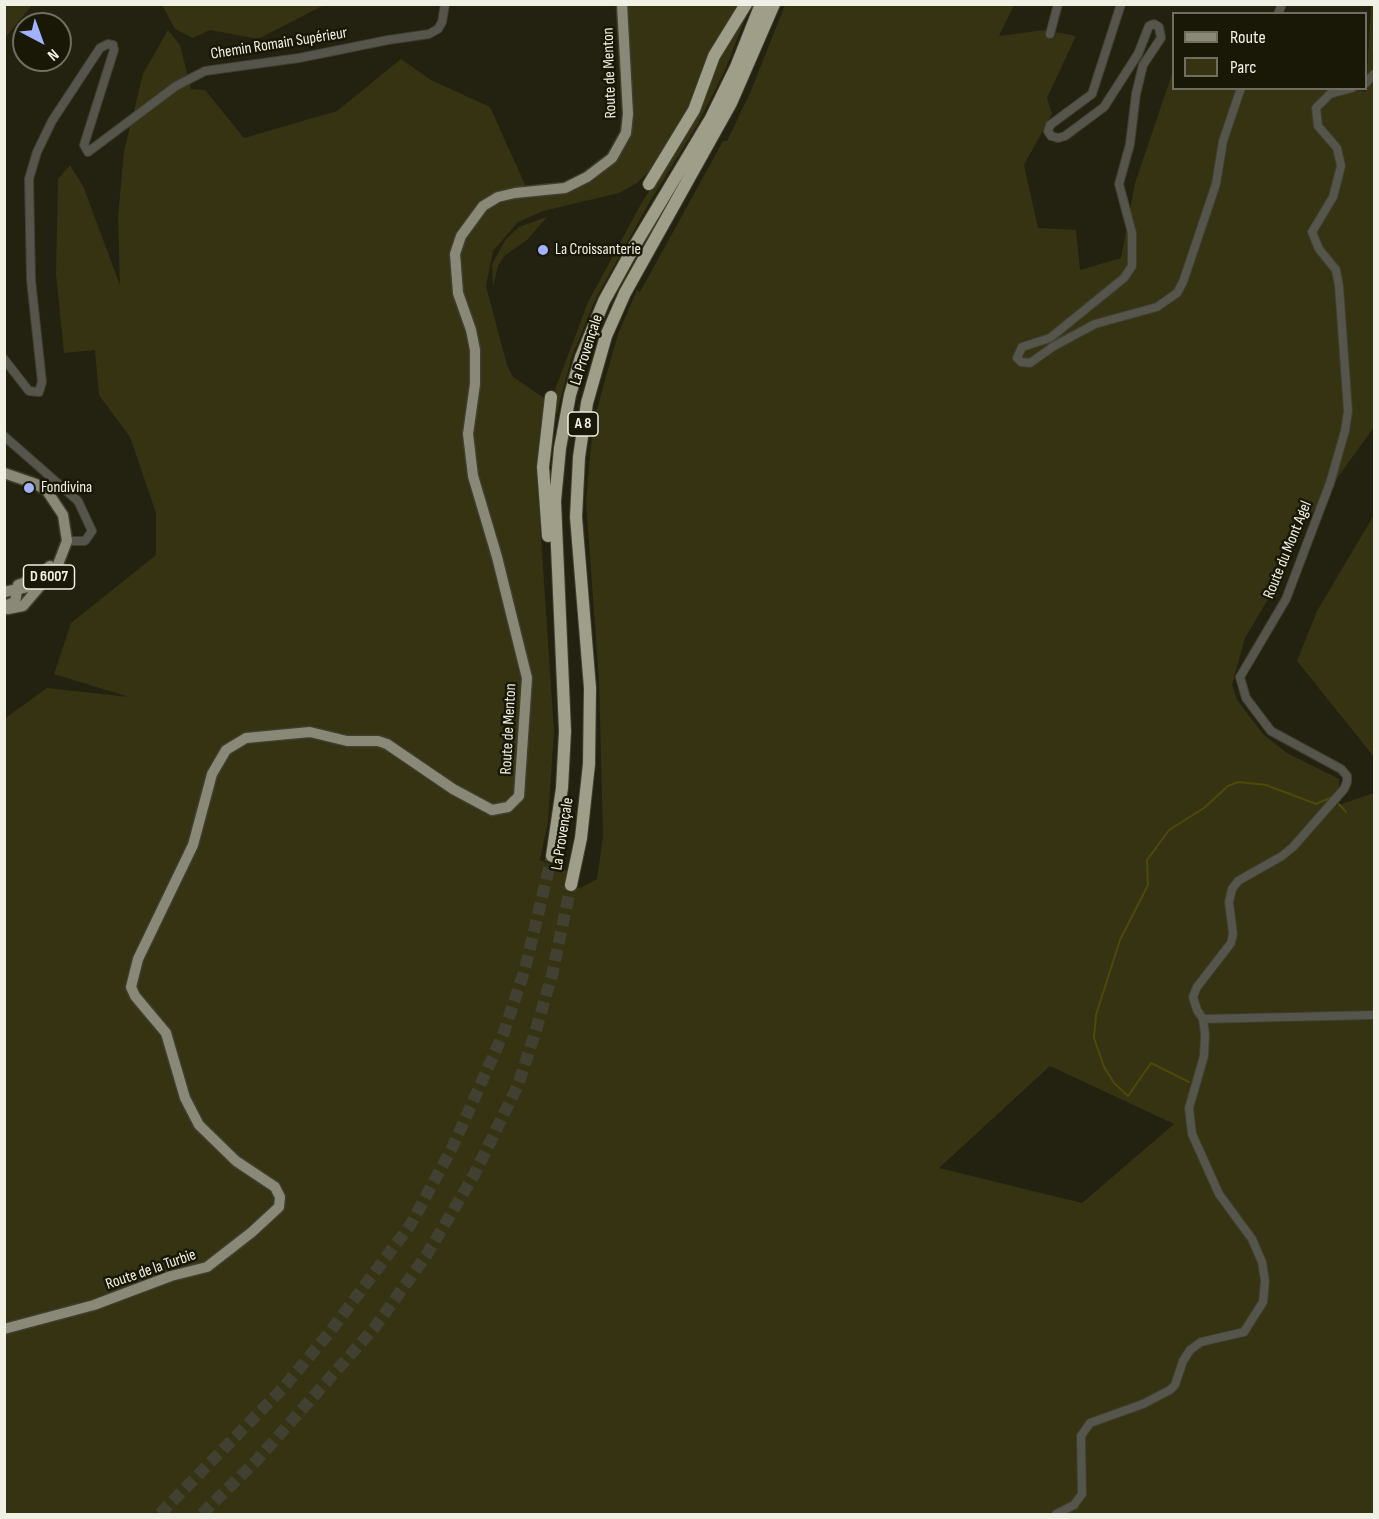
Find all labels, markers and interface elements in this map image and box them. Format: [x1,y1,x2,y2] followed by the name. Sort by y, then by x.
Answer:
[12,12,72,72] north arrow
[1172,12,1367,90] legend
[209,24,349,64] street label: Chemin Romain Supérieur
[599,27,621,119] street label: Route de Menton
[1230,27,1266,48] text: Route
[43,44,62,64] text: N
[1230,57,1256,78] text: Parc
[555,240,641,260] place label: La Croissanterie
[536,243,550,257] marker: La Croissanterie
[567,312,607,388] street label: La Provençale
[568,412,598,436] road number: A 8
[41,478,92,498] place label: Fondivina
[22,481,36,495] marker: Fondivina
[1260,498,1316,602] street label: Route du Mont Agel
[23,565,74,589] road number: D 6007
[497,683,521,775] street label: Route de Menton
[548,796,578,872] street label: La Provençale
[103,1246,199,1294] street label: Route de la Turbie

